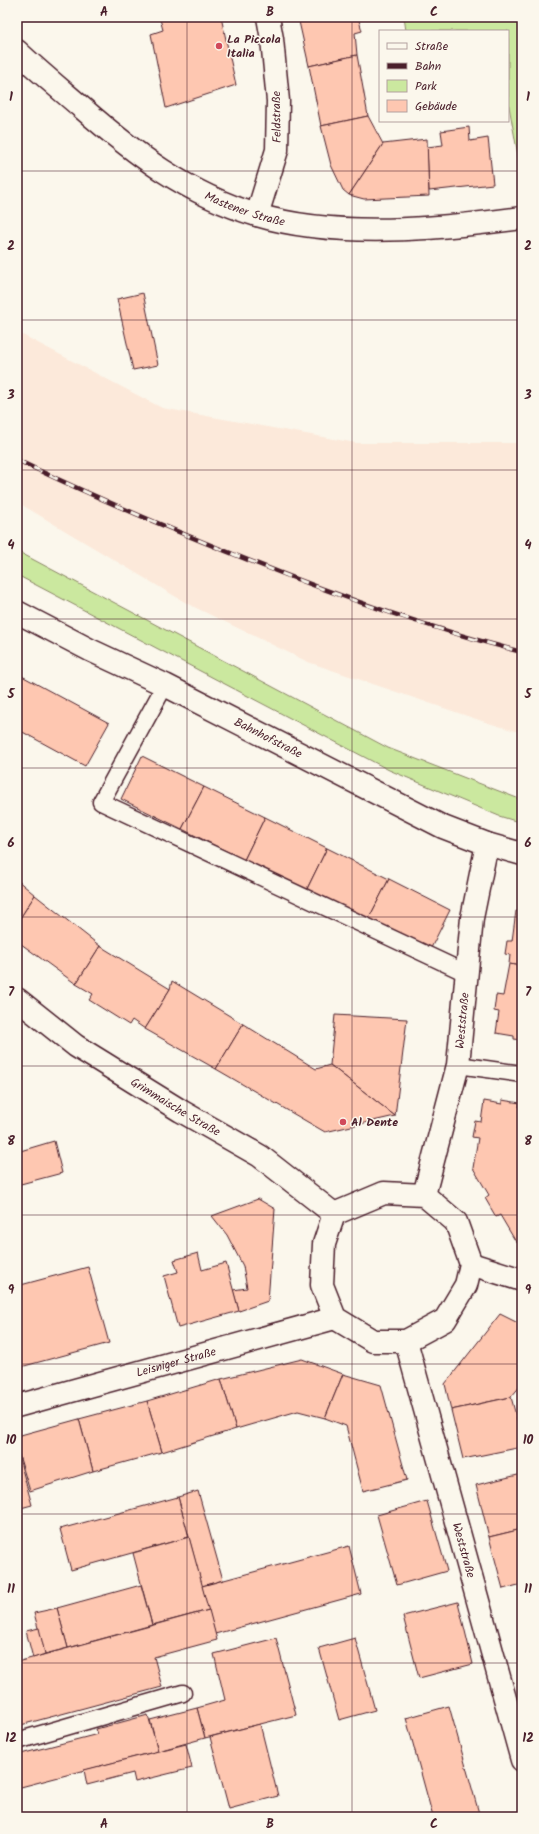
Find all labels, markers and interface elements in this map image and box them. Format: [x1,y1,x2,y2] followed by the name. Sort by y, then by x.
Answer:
[100,2,108,23] text: A
[266,2,274,23] text: B
[430,2,438,23] text: C
[227,30,281,63] place label: La Piccola Italia
[379,30,509,122] legend
[415,37,449,56] text: Straße
[214,41,224,51] marker: La Piccola Italia
[415,57,441,76] text: Bahn
[415,77,437,96] text: Park
[9,87,13,108] text: 1
[526,87,530,108] text: 1
[267,90,287,143] street label: Feldstraße
[415,97,457,116] text: Gebäude
[202,186,287,231] street label: Mastener Straße
[7,236,15,257] text: 2
[524,236,532,257] text: 2
[6,385,15,406] text: 3
[523,385,532,406] text: 3
[7,535,15,556] text: 4
[524,535,532,556] text: 4
[7,684,16,705] text: 5
[524,684,533,705] text: 5
[231,712,306,763] street label: Bahnhofstraße
[7,833,15,854] text: 6
[524,833,532,854] text: 6
[8,982,15,1003] text: 7
[525,982,532,1003] text: 7
[450,991,474,1050] street label: Weststraße
[127,1072,225,1141] street label: Grimmaische Straße
[351,1113,398,1132] place label: Al Dente
[338,1117,348,1127] marker: Al Dente
[7,1131,15,1152] text: 8
[524,1131,532,1152] text: 8
[8,1280,15,1301] text: 9
[525,1280,532,1301] text: 9
[134,1342,219,1382] street label: Leisniger Straße
[6,1430,17,1451] text: 10
[523,1430,534,1451] text: 10
[447,1520,481,1580] street label: Weststraße
[7,1579,15,1600] text: 11
[524,1579,532,1600] text: 11
[5,1728,17,1749] text: 12
[522,1728,534,1749] text: 12
[100,1814,108,1834] text: A
[266,1814,274,1834] text: B
[430,1814,438,1834] text: C

